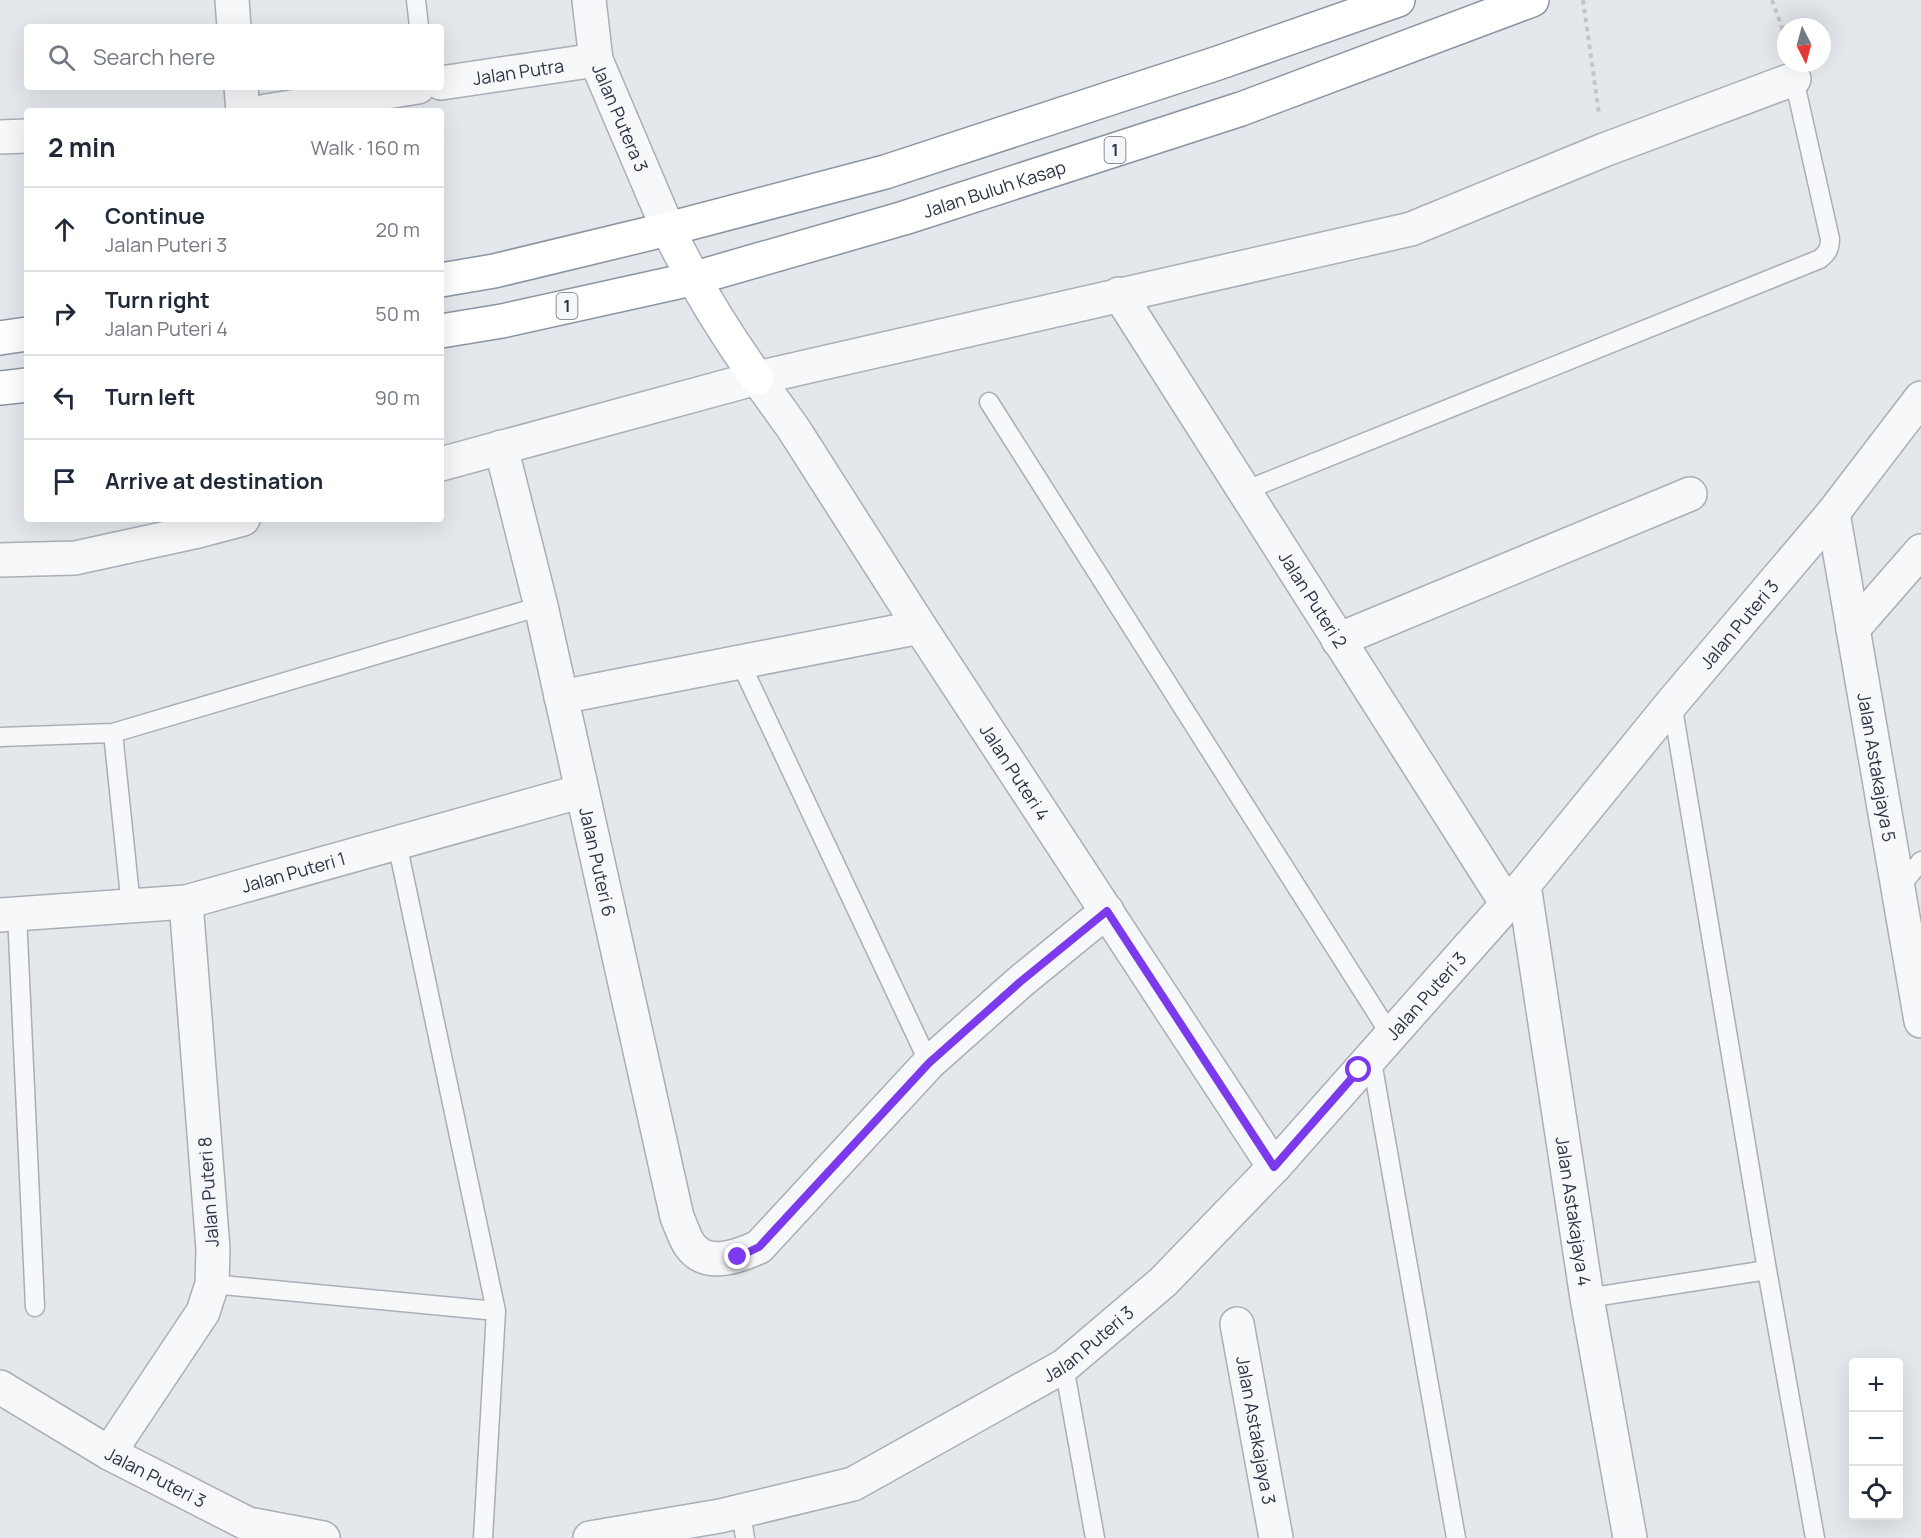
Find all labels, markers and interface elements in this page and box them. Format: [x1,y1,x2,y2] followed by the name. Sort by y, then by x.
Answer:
[1777,18,1831,72] north arrow
[24,24,444,90] search box
[45,41,78,74] icon: search
[93,42,215,72] text: Search here
[471,53,565,90] street label: Jalan Putra
[587,60,654,175] street label: Jalan Putera 3
[48,129,116,165] text: 2 min
[311,134,420,161] text: Walk · 160 m
[1104,137,1126,163] road number: 1
[920,154,1069,223] street label: Jalan Buluh Kasap
[105,201,205,231] text: Continue
[48,213,81,246] icon: ahead
[375,216,420,243] text: 20 m
[105,231,227,258] text: Jalan Puteri 3
[105,285,210,315] text: Turn right
[556,293,578,319] road number: 1
[48,297,81,330] icon: right
[375,300,420,327] text: 50 m
[105,315,228,342] text: Jalan Puteri 4
[48,381,81,414] icon: left
[105,382,195,412] text: Turn left
[374,384,420,411] text: 90 m
[48,465,81,498] icon: arrive
[105,466,323,496] text: Arrive at destination
[1274,546,1353,652] street label: Jalan Puteri 2
[1694,574,1784,674] street label: Jalan Puteri 3
[1852,691,1902,844] street label: Jalan Astakajaya 5
[975,719,1055,825] street label: Jalan Puteri 4
[574,805,622,919] street label: Jalan Puteri 6
[239,846,348,898] street label: Jalan Puteri 1
[1380,947,1471,1045] street label: Jalan Puteri 3
[1345,1056,1371,1082] route start
[1550,1135,1597,1288] street label: Jalan Astakajaya 4
[192,1136,224,1248] street label: Jalan Puteri 8
[724,1243,750,1269] route end
[1039,1300,1139,1387] street label: Jalan Puteri 3
[1231,1354,1282,1506] street label: Jalan Astakajaya 3
[1849,1358,1903,1520] map controls
[1849,1358,1903,1412] button: +
[1849,1412,1903,1466] button: −
[101,1441,210,1513] street label: Jalan Puteri 3
[1849,1466,1903,1520] button: locate

